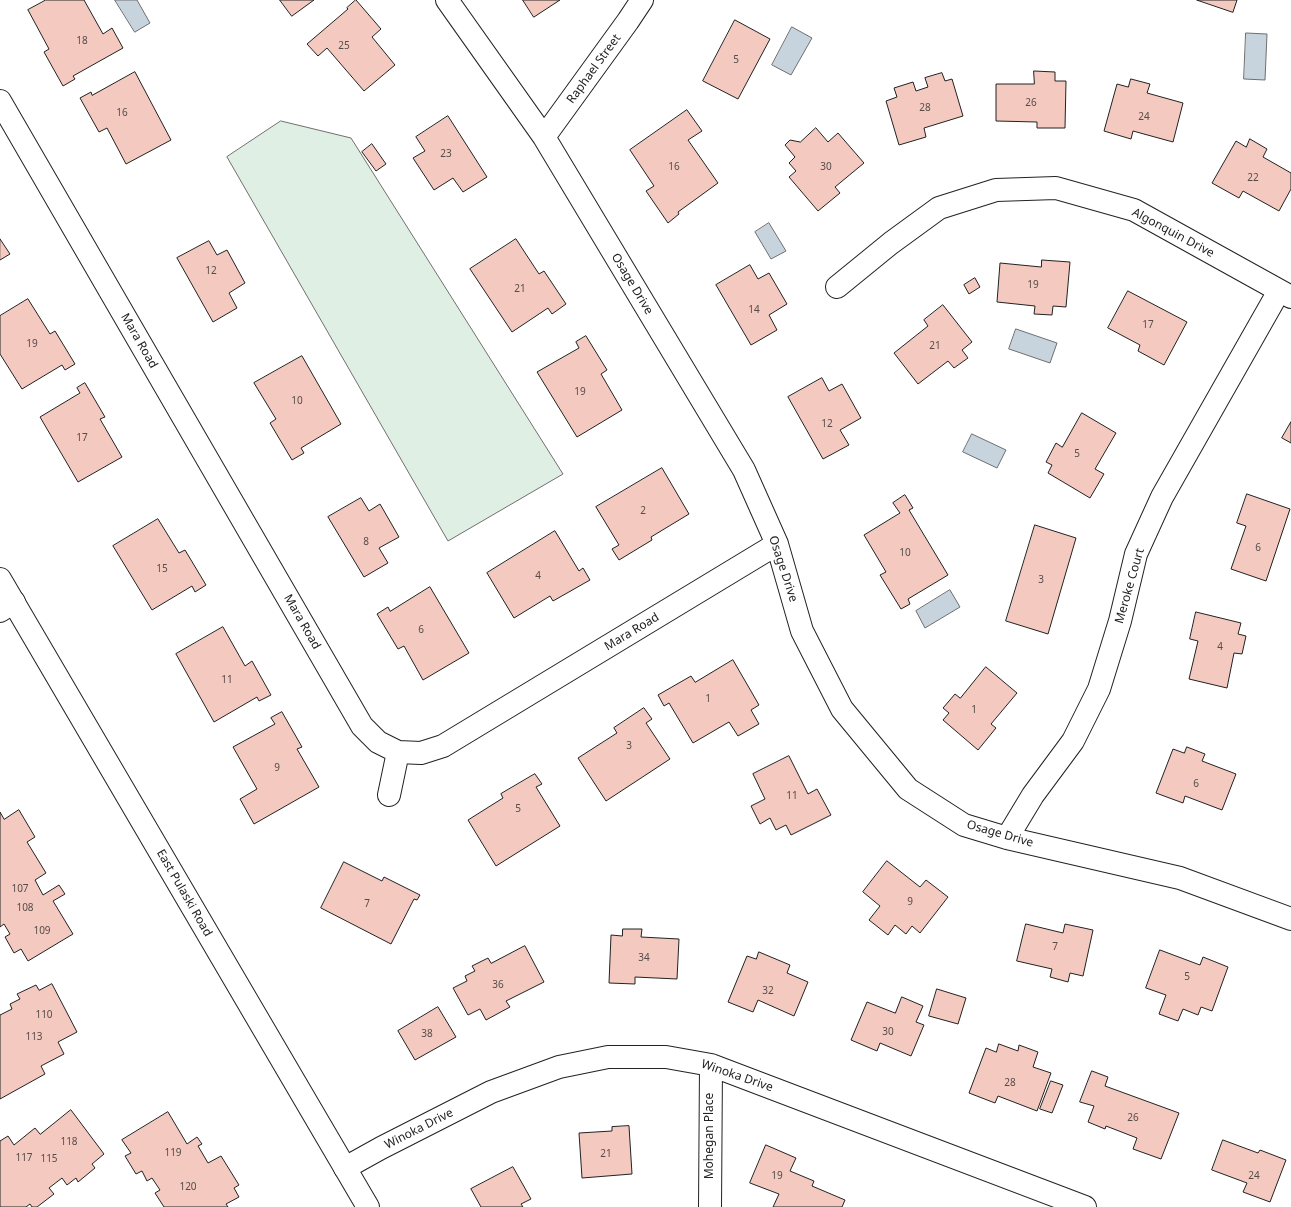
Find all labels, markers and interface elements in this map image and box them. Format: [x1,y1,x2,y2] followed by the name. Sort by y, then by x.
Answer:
[564,32,624,106] street label: Raphael Street
[76,35,88,47] house number: 18
[338,40,350,52] house number: 25
[733,54,739,66] house number: 5
[1025,97,1037,109] house number: 26
[919,102,931,114] house number: 28
[116,107,128,119] house number: 16
[1138,111,1150,123] house number: 24
[440,148,452,160] house number: 23
[668,161,680,173] house number: 16
[820,161,832,173] house number: 30
[1247,172,1259,184] house number: 22
[1129,205,1217,261] street label: Algonquin Drive
[608,251,656,317] street label: Osage Drive
[205,265,217,277] house number: 12
[1027,279,1039,291] house number: 19
[514,283,526,295] house number: 21
[748,304,760,316] house number: 14
[118,311,160,371] street label: Mara Road
[1142,319,1154,331] house number: 17
[26,338,38,350] house number: 19
[929,340,941,352] house number: 21
[574,386,586,398] house number: 19
[291,395,303,407] house number: 10
[821,418,833,430] house number: 12
[76,432,88,444] house number: 17
[1074,448,1080,460] house number: 5
[640,505,646,517] house number: 2
[766,534,800,604] street label: Osage Drive
[363,536,369,548] house number: 8
[1255,542,1261,554] house number: 6
[899,547,911,559] house number: 10
[1112,547,1148,625] street label: Meroke Court
[156,563,168,575] house number: 15
[535,570,541,582] house number: 4
[1038,574,1044,586] house number: 3
[281,592,323,652] street label: Mara Road
[602,610,662,654] street label: Mara Road
[418,624,424,636] house number: 6
[1217,641,1223,653] house number: 4
[221,674,233,686] house number: 11
[705,693,711,705] house number: 1
[971,704,977,716] house number: 1
[626,740,632,752] house number: 3
[274,762,280,774] house number: 9
[1193,778,1199,790] house number: 6
[786,790,798,802] house number: 11
[515,803,521,815] house number: 5
[965,818,1035,850] street label: Osage Drive
[153,847,215,939] street label: East Pulaski Road
[11,883,29,895] house number: 107
[907,896,913,908] house number: 9
[364,898,370,910] house number: 7
[16,902,34,914] house number: 108
[33,925,51,937] house number: 109
[1052,941,1058,953] house number: 7
[638,952,650,964] house number: 34
[1184,971,1190,983] house number: 5
[492,979,504,991] house number: 36
[762,985,774,997] house number: 32
[35,1009,53,1021] house number: 110
[882,1026,894,1038] house number: 30
[421,1028,433,1040] house number: 38
[25,1031,43,1043] house number: 113
[699,1057,775,1095] street label: Winoka Drive
[1004,1077,1016,1089] house number: 28
[703,1093,717,1179] street label: Mohegan Place
[382,1106,456,1152] street label: Winoka Drive
[1127,1112,1139,1124] house number: 26
[60,1136,78,1148] house number: 118
[164,1147,182,1159] house number: 119
[600,1148,612,1160] house number: 21
[15,1152,33,1164] house number: 117
[40,1153,58,1165] house number: 115
[771,1170,783,1182] house number: 19
[1248,1170,1260,1182] house number: 24
[179,1181,197,1193] house number: 120

